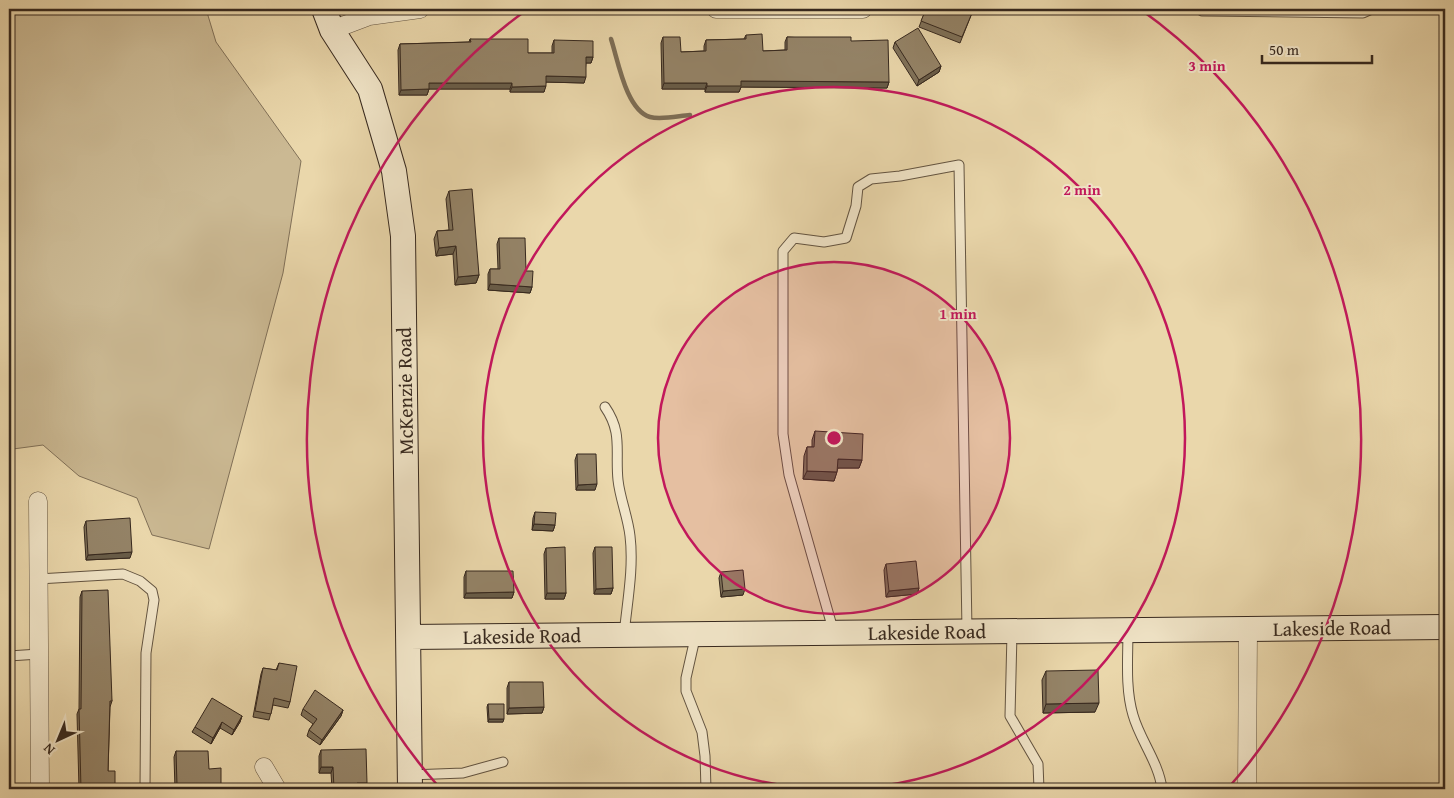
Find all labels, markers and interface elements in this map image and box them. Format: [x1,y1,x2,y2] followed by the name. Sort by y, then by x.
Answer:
[1262,32,1372,64] scale bar
[1269,39,1300,60] text: 50 m
[1188,55,1226,76] text: 3 min
[1063,179,1101,200] text: 2 min
[939,303,977,324] text: 1 min
[389,327,420,455] street label: McKenzie Road
[825,429,843,447] centre of rings
[1273,612,1392,643] street label: Lakeside Road
[868,616,987,647] street label: Lakeside Road
[463,620,582,651] street label: Lakeside Road
[32,716,82,766] north arrow
[38,738,59,760] text: N

